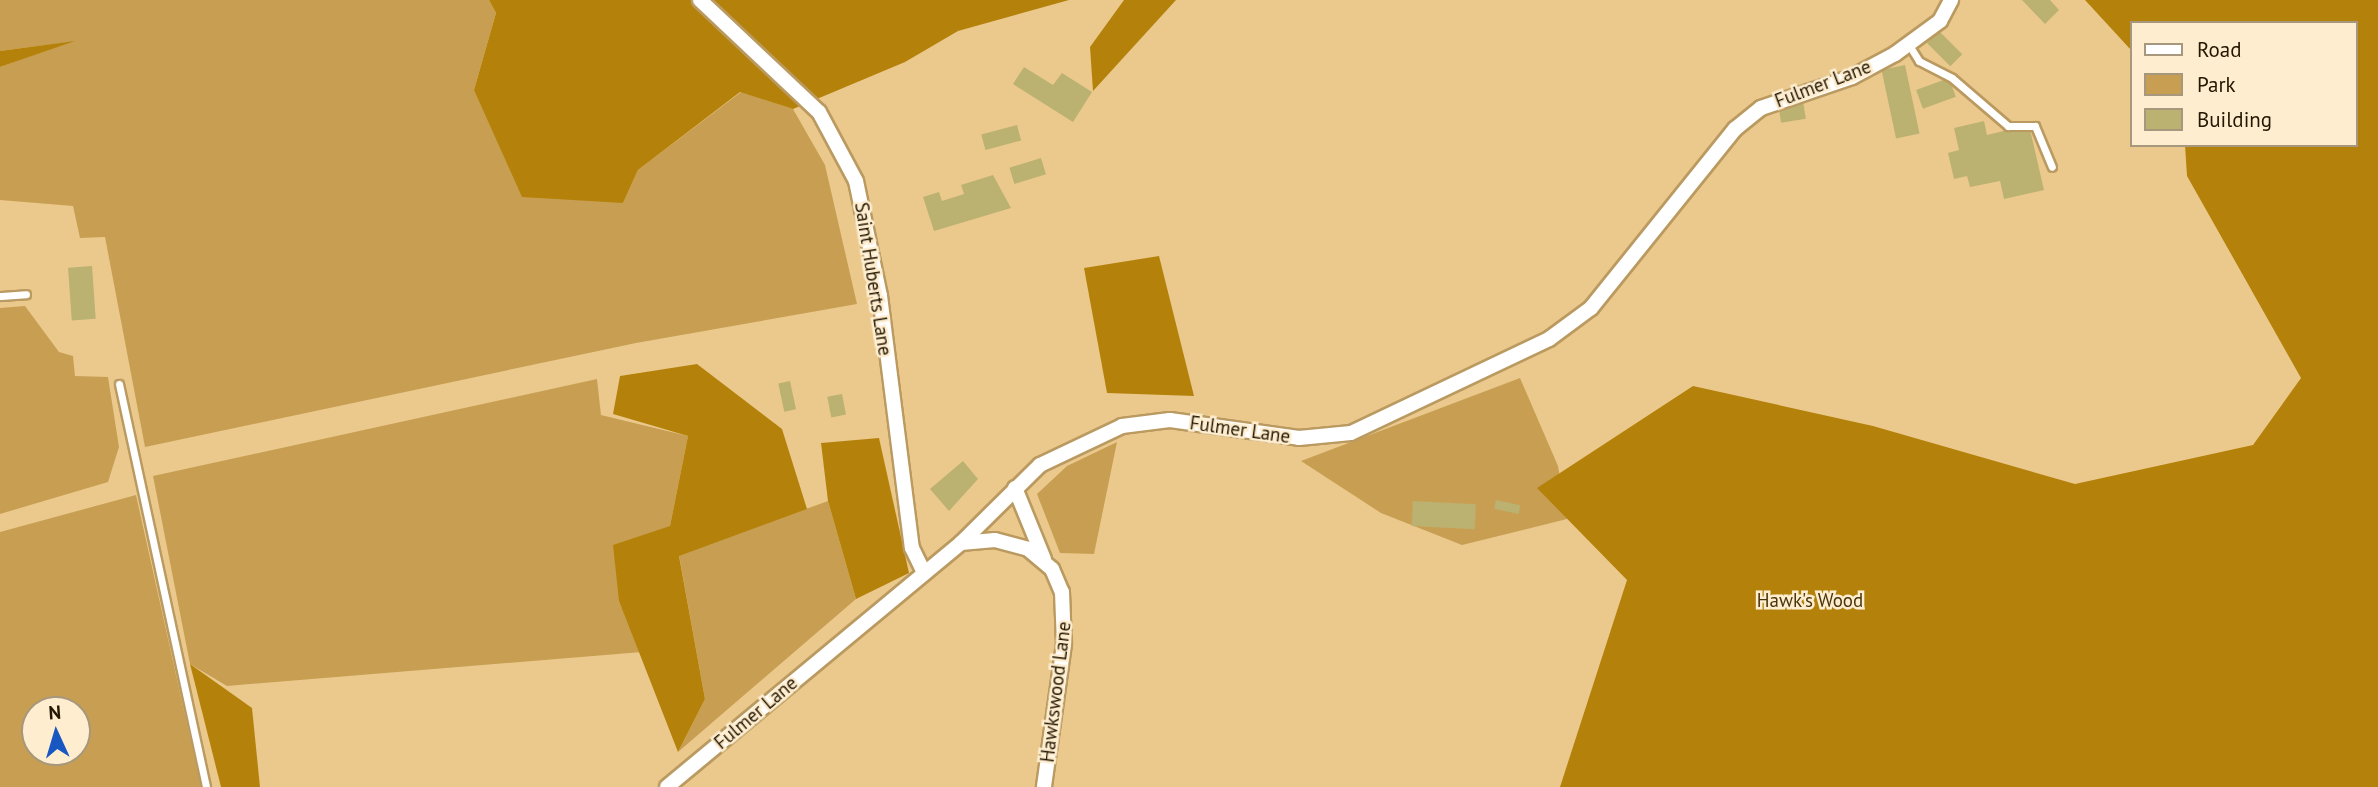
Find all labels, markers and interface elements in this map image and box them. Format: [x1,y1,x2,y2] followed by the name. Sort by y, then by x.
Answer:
[2130,21,2357,147] legend
[2197,36,2241,63] text: Road
[1772,55,1874,113] street label: Fulmer Lane
[2197,71,2236,98] text: Park
[2197,106,2272,133] text: Building
[850,201,896,357] street label: Saint Huberts Lane
[1188,412,1292,448] street label: Fulmer Lane
[1757,590,1863,612] park label: Hawk's Wood
[1036,620,1076,764] street label: Hawkswood Lane
[710,672,802,754] street label: Fulmer Lane
[21,696,91,766] north arrow
[48,700,62,724] text: N

